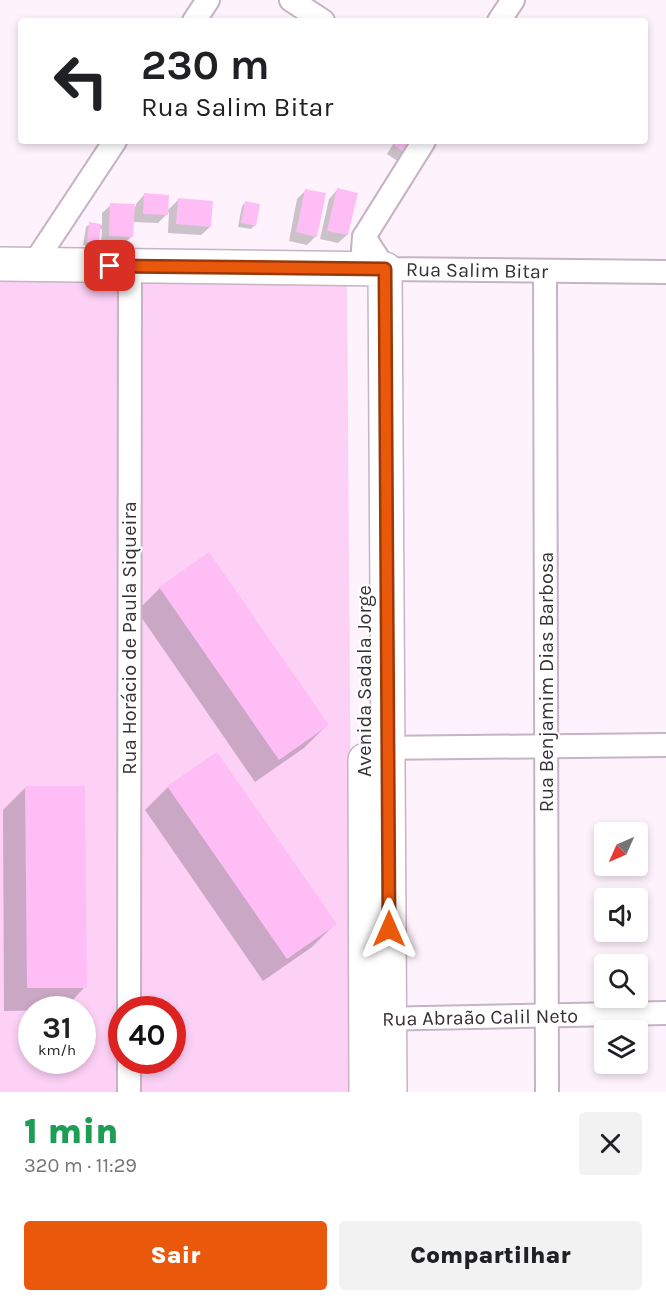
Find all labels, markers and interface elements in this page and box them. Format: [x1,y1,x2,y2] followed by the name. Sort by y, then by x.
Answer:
[141,40,270,90] text: 230 m
[42,42,120,120] icon: left
[141,91,333,123] text: Rua Salim Bitar
[84,240,135,291] pin
[93,249,126,282] icon: arrive
[406,258,549,283] street label: Rua Salim Bitar
[118,501,141,775] street label: Rua Horácio de Paula Siqueira
[535,552,558,812] street label: Rua Benjamim Dias Barbosa
[353,585,376,777] street label: Avenida Sadala Jorge
[594,822,648,876] north arrow
[594,822,648,1074] map controls
[594,888,648,942] button: sound
[357,897,421,961] position arrow
[594,954,648,1008] button: search
[108,996,186,1074] speed limit sign: 40
[382,1004,578,1031] street label: Rua Abraão Calil Neto
[42,1010,72,1046] text: 31
[594,1020,648,1074] button: layers
[38,1041,76,1059] text: km/h
[24,1110,118,1152] text: 1 min
[579,1112,642,1175] button: close
[24,1154,137,1177] text: 320 m · 11:29
[24,1221,327,1290] button: Sair
[339,1221,642,1290] button: Compartilhar

